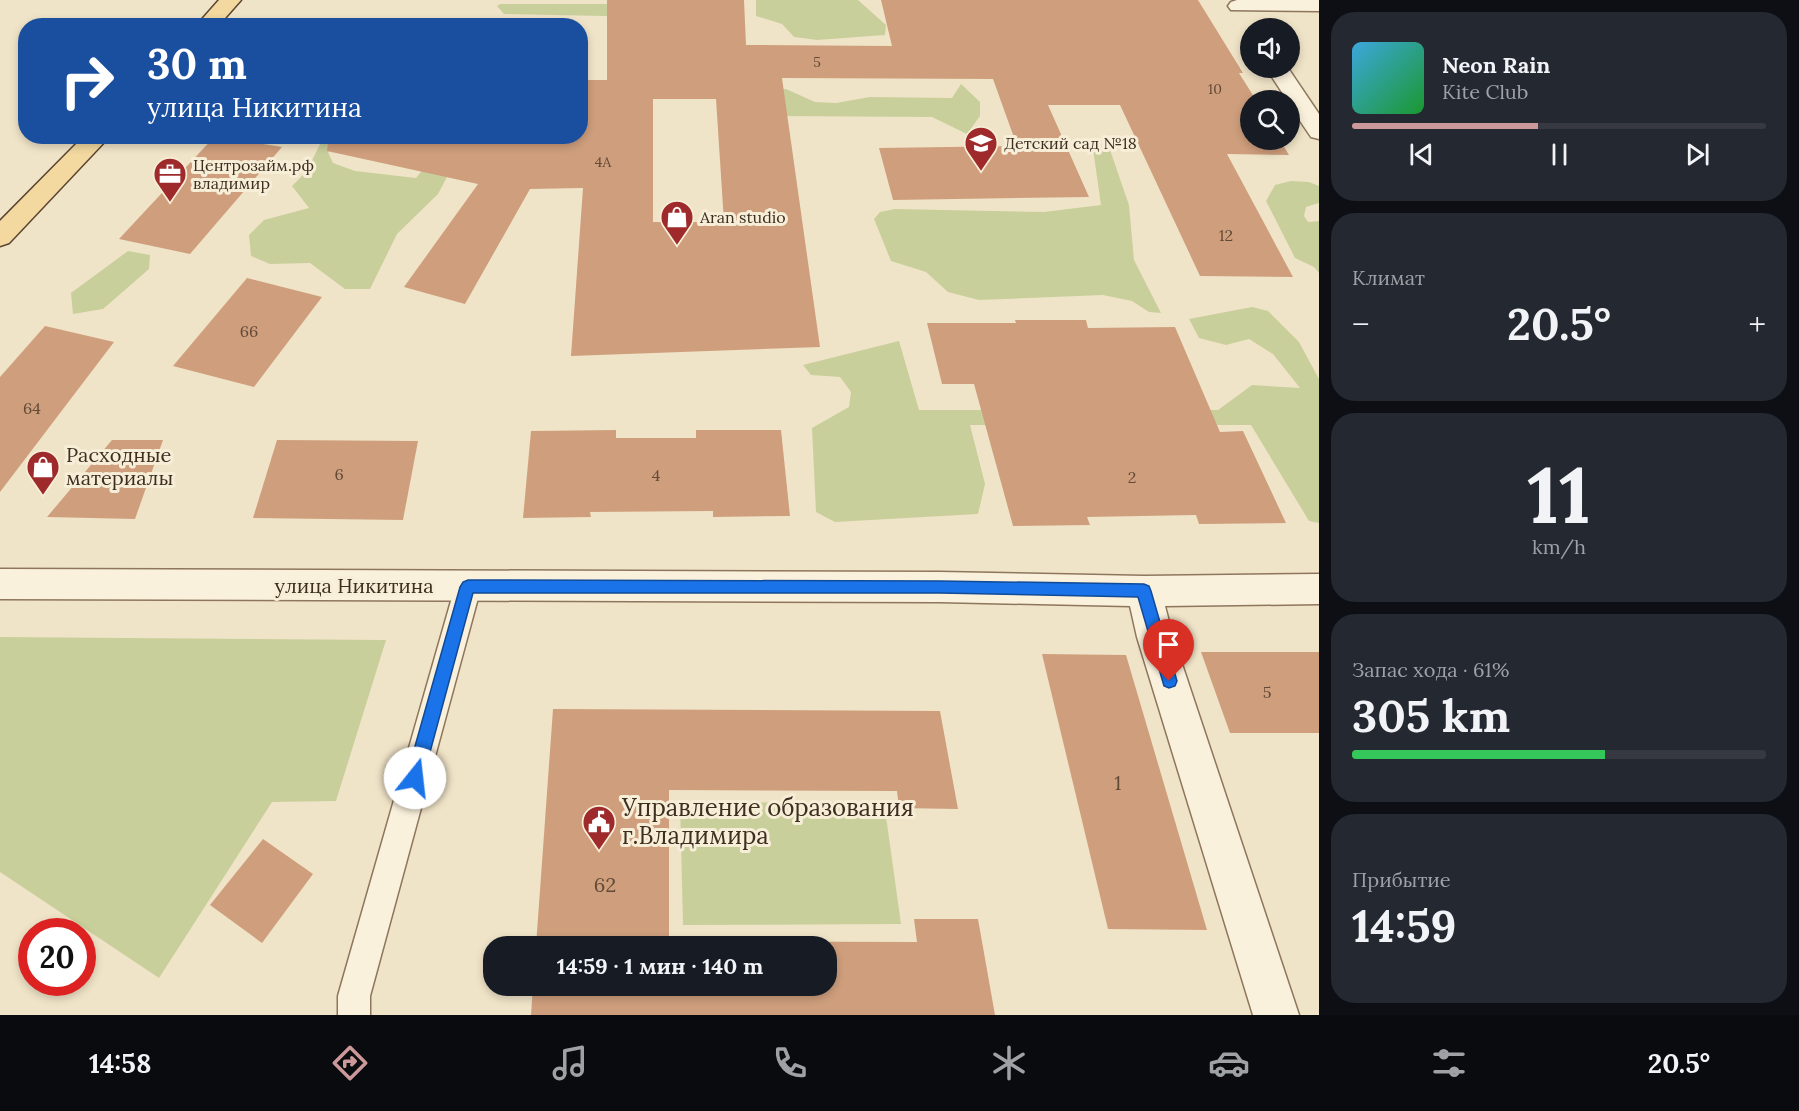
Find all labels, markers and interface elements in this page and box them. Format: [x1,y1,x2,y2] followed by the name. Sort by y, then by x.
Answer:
[1240,18,1300,150] map controls
[1240,18,1300,78] button: sound
[147,37,247,91] text: 30 m
[48,42,126,120] icon: right
[1442,51,1550,79] text: Neon Rain
[813,53,821,71] house number: 5
[1442,79,1528,104] text: Kite Club
[1208,80,1222,98] house number: 10
[147,90,362,124] text: улица Никитина
[1240,90,1300,150] button: search
[963,125,999,172] school or university icon: Детский сад №18
[1004,133,1137,153] place label: Детский сад №18
[1405,138,1438,171] icon: previous
[1543,138,1576,171] icon: pause
[1681,138,1714,171] icon: next
[595,153,611,171] house number: 4А
[193,155,314,193] place label: Центрозайм.рф владимир
[152,156,188,203] office icon: Центрозайм.рф владимир
[659,199,695,246] shop icon: Aran studio
[699,207,786,227] place label: Aran studio
[1219,225,1233,245] house number: 12
[1352,265,1425,290] text: Климат
[1507,295,1611,352] text: 20.5°
[1352,303,1370,345] text: −
[1748,303,1766,345] text: +
[240,321,258,341] house number: 66
[23,398,41,418] house number: 64
[66,442,173,490] place label: Расходные материалы
[1527,445,1591,544] text: 11
[25,449,61,496] shop icon: Расходные материалы
[334,464,344,484] house number: 6
[652,465,661,485] house number: 4
[1128,467,1136,487] house number: 2
[1532,534,1586,559] text: km/h
[274,573,434,598] street label: улица Никитина
[1143,619,1194,681] pin
[1152,628,1185,661] icon: arrive
[1352,657,1509,682] text: Запас хода · 61%
[1263,682,1271,702] house number: 5
[1352,687,1510,744] text: 305 km
[383,746,447,810] position arrow
[1114,770,1122,795] house number: 1
[621,792,914,851] place label: Управление образования г.Владимира
[581,804,617,851] public building icon: Управление образования г.Владимира
[1352,867,1451,892] text: Прибытие
[594,872,616,897] house number: 62
[1352,897,1456,954] text: 14:59
[18,918,96,996] speed limit sign: 20
[557,952,763,980] text: 14:59 · 1 мин · 140 m
[329,1042,371,1084] icon: directions
[549,1042,591,1084] icon: music
[769,1042,811,1084] icon: phone
[988,1042,1030,1084] icon: climate
[1208,1042,1250,1084] icon: car
[1428,1042,1470,1084] icon: filters
[89,1046,151,1080] text: 14:58
[1648,1046,1710,1080] text: 20.5°

